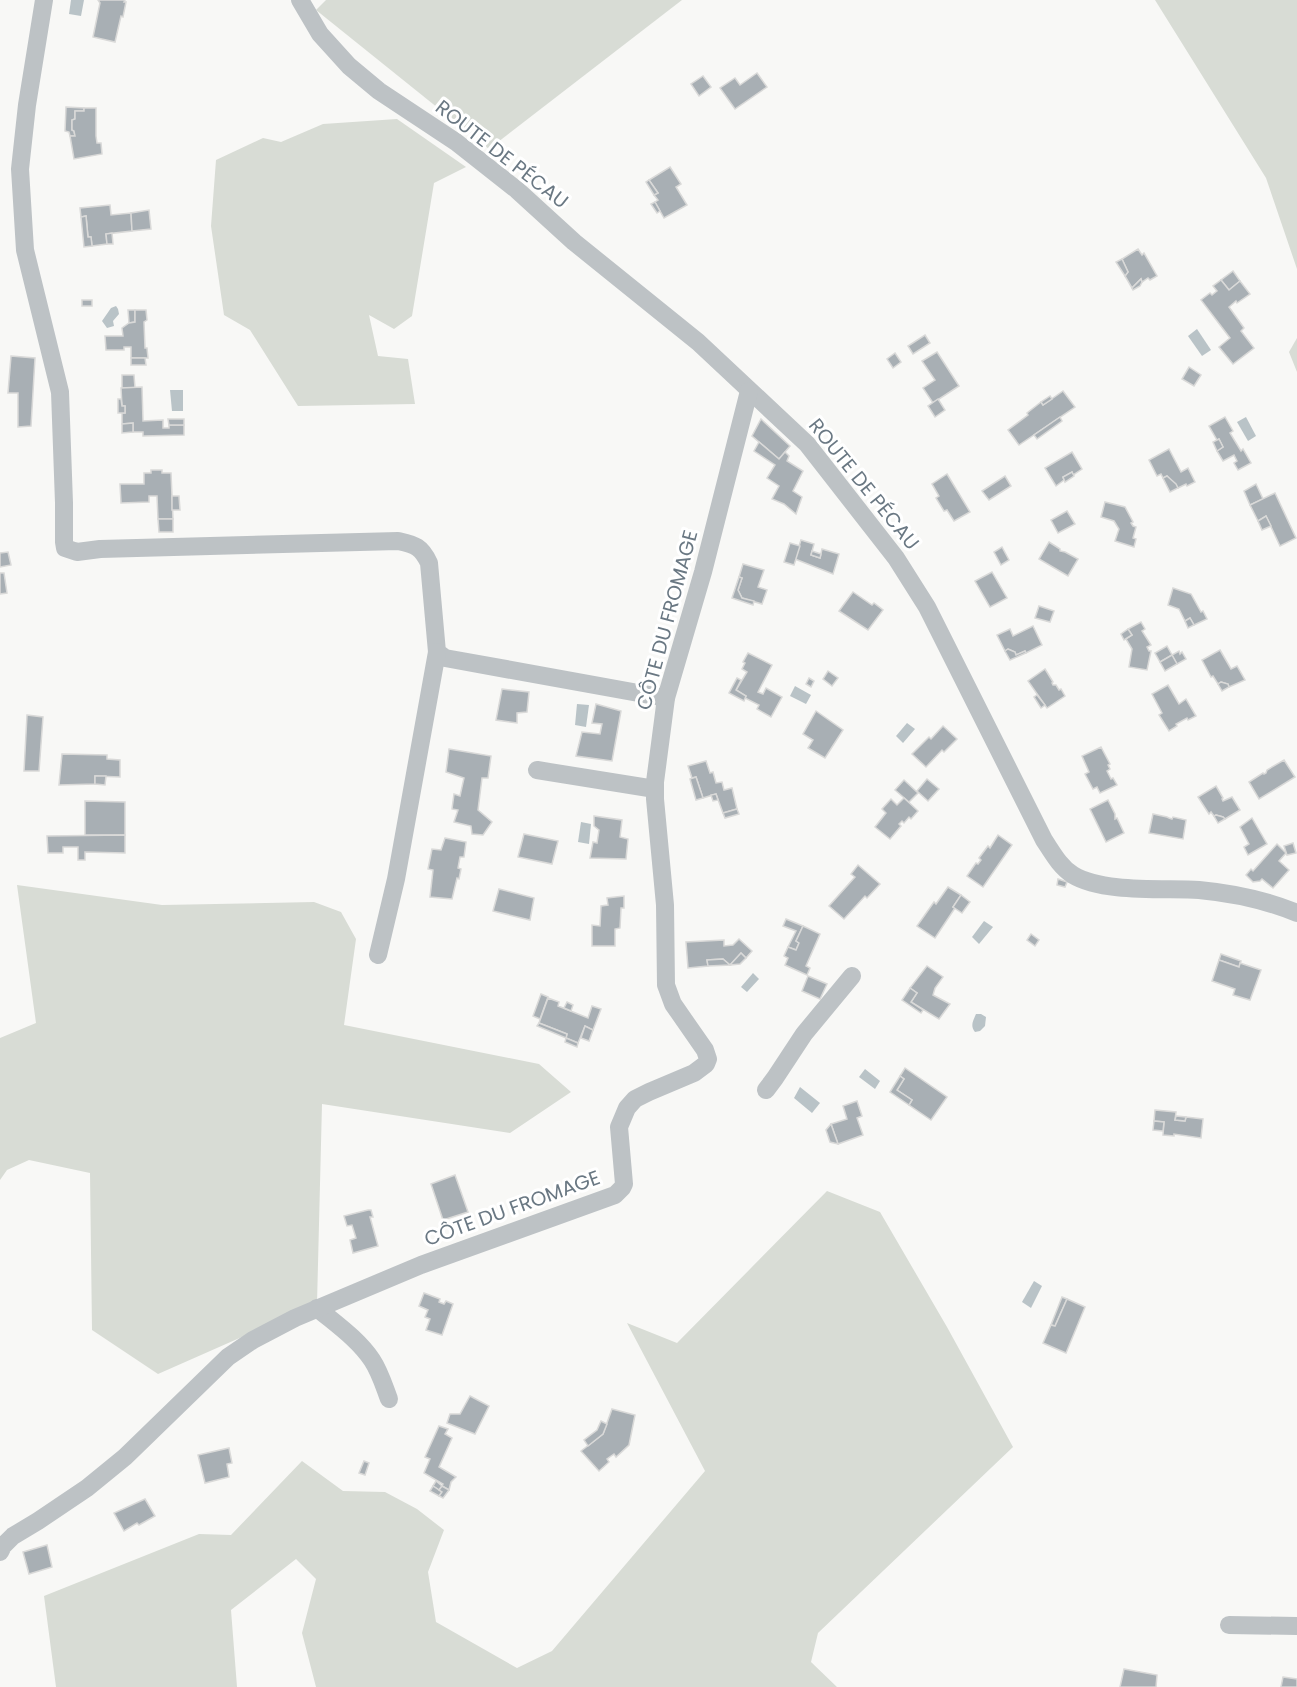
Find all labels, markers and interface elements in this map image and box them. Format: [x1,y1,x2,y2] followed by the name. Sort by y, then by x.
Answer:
[430,93,574,215] street label: ROUTE DE PÉCAU
[802,412,926,556] street label: ROUTE DE PÉCAU
[630,527,704,713] street label: CÔTE DU FROMAGE
[420,1163,604,1253] street label: CÔTE DU FROMAGE

